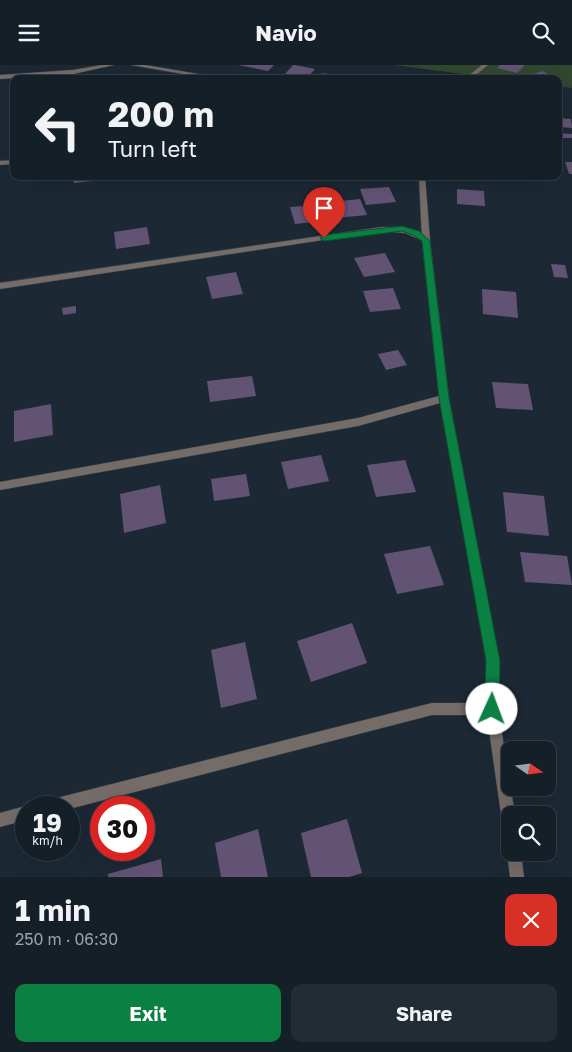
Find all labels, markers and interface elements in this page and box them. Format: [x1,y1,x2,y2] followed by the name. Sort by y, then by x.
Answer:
[15,19,43,47] icon: menu
[255,19,317,46] text: Navio
[529,19,557,47] icon: search
[108,93,214,135] text: 200 m
[25,95,90,160] icon: left
[108,135,197,162] text: Turn left
[303,187,345,238] pin
[310,194,338,222] icon: arrive
[465,682,517,734] position arrow
[501,741,556,796] north arrow
[501,741,556,861] map controls
[90,796,155,861] speed limit sign: 30
[501,806,556,861] button: search
[33,807,62,838] text: 19
[32,833,63,848] text: km/h
[15,892,91,928] text: 1 min
[505,894,557,946] button: close
[15,929,118,949] text: 250 m · 06:30
[15,984,281,1042] button: Exit
[291,984,557,1042] button: Share

